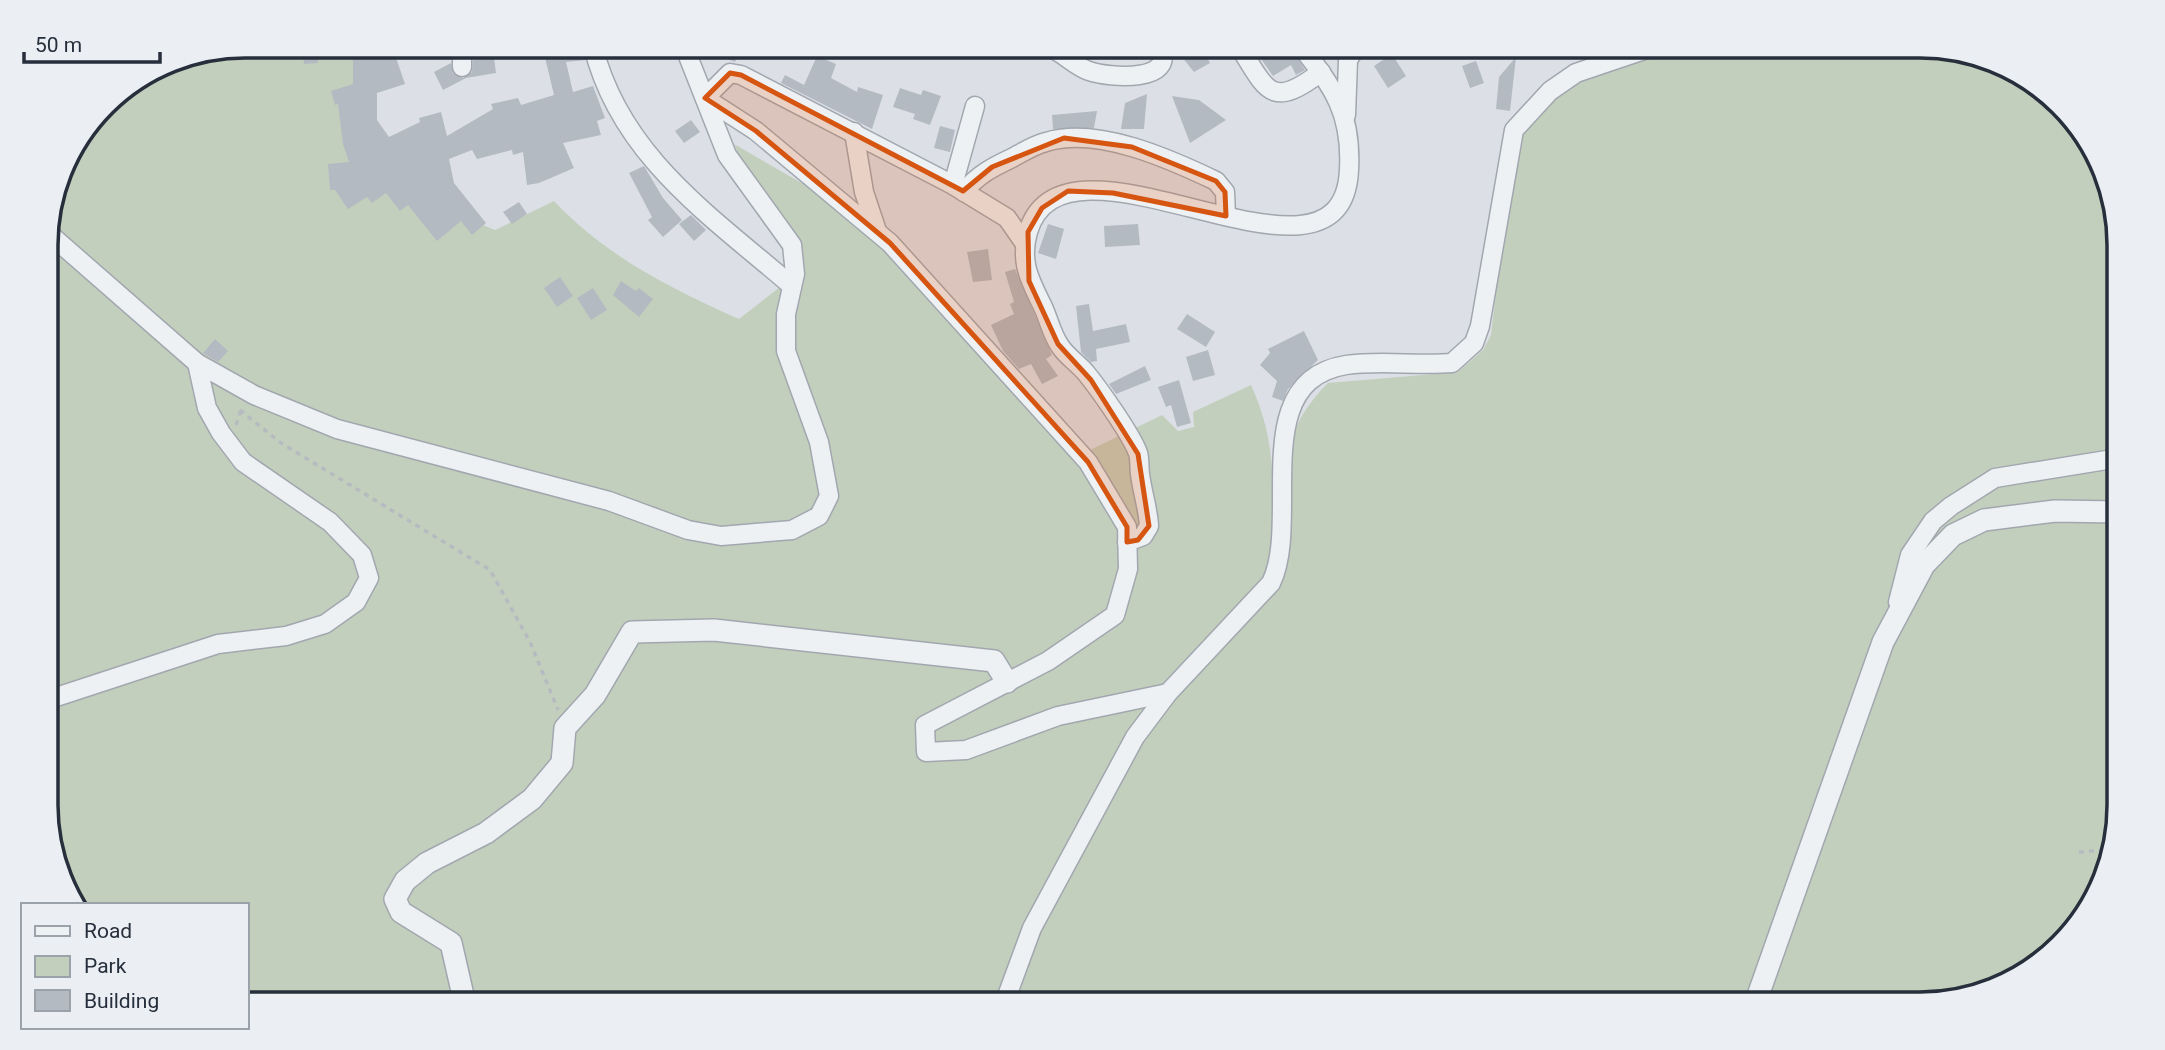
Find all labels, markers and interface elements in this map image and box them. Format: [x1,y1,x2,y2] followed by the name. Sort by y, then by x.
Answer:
[24,21,161,65] scale bar
[35,33,82,57] text: 50 m
[21,903,248,1029] legend
[84,919,132,943] text: Road
[84,954,127,978] text: Park
[84,989,159,1013] text: Building

